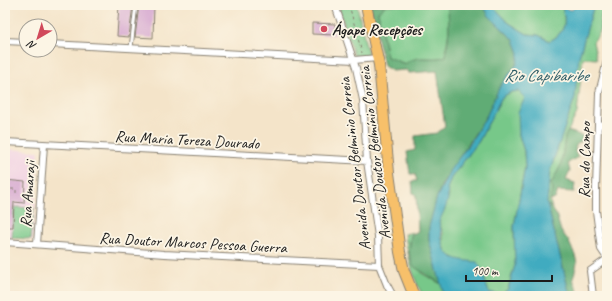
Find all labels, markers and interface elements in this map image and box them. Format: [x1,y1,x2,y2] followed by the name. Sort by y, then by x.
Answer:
[18,18,58,58] north arrow
[332,20,423,40] place label: Ágape Recepções
[319,24,329,34] marker: Ágape Recepções
[23,37,39,53] text: N
[354,64,396,241] street label: Avenida Doutor Belmínio Correia
[504,65,590,86] water label: Rio Capibaribe
[334,75,376,252] street label: Avenida Doutor Belminio Correia
[574,119,596,198] street label: Rua do Campo
[114,126,261,154] street label: Rua Maria Tereza Dourado
[16,158,40,228] street label: Rua Amaraji
[99,228,288,258] street label: Rua Doutor Marcos Pessoa Guerra
[466,257,552,283] scale bar
[472,263,499,279] text: 100 m

